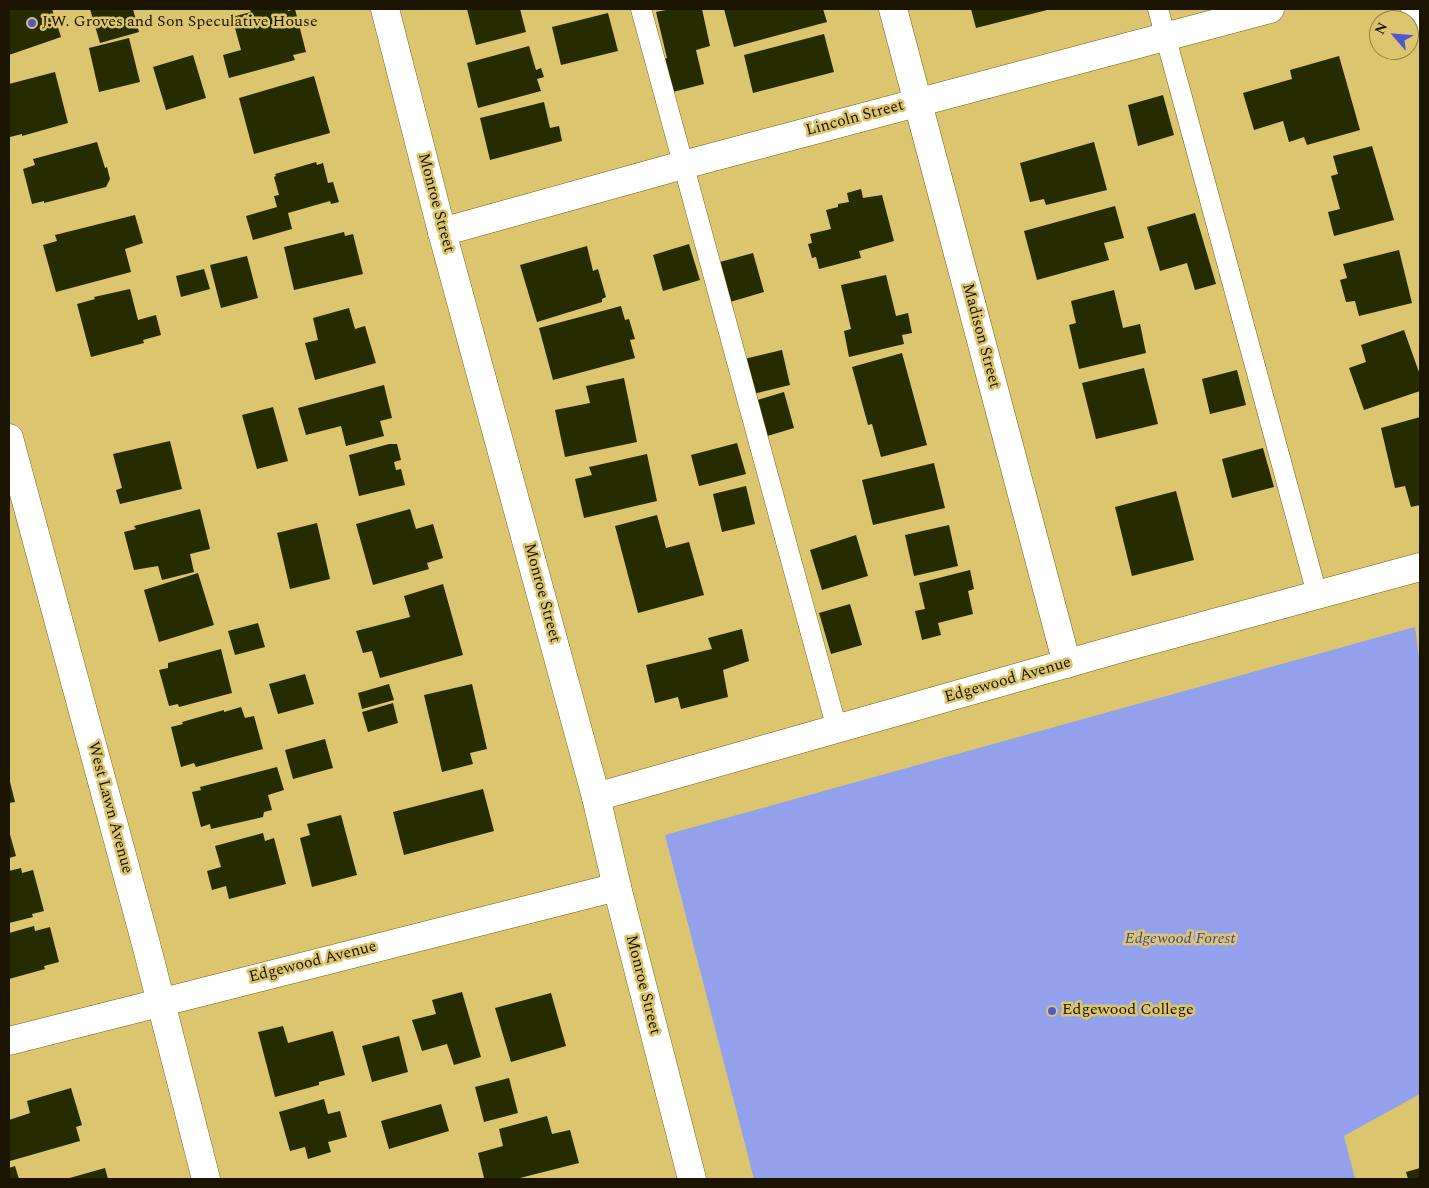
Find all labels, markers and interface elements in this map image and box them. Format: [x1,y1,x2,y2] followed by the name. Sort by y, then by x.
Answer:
[1369,10,1419,60] north arrow
[42,13,318,33] place label: J.W. Groves and Son Speculative House
[26,17,38,29] marker: J.W. Groves and Son Speculative House
[1369,19,1393,38] text: N
[804,97,906,141] street label: Lincoln Street
[413,151,457,255] street label: Monroe Street
[957,281,1003,391] street label: Madison Street
[519,541,563,645] street label: Monroe Street
[942,654,1074,708] street label: Edgewood Avenue
[82,740,136,876] street label: West Lawn Avenue
[1125,930,1235,950] park label: Edgewood Forest
[620,933,664,1037] street label: Monroe Street
[247,938,379,988] street label: Edgewood Avenue
[1062,1001,1194,1021] place label: Edgewood College
[1046,1005,1058,1017] marker: Edgewood College

